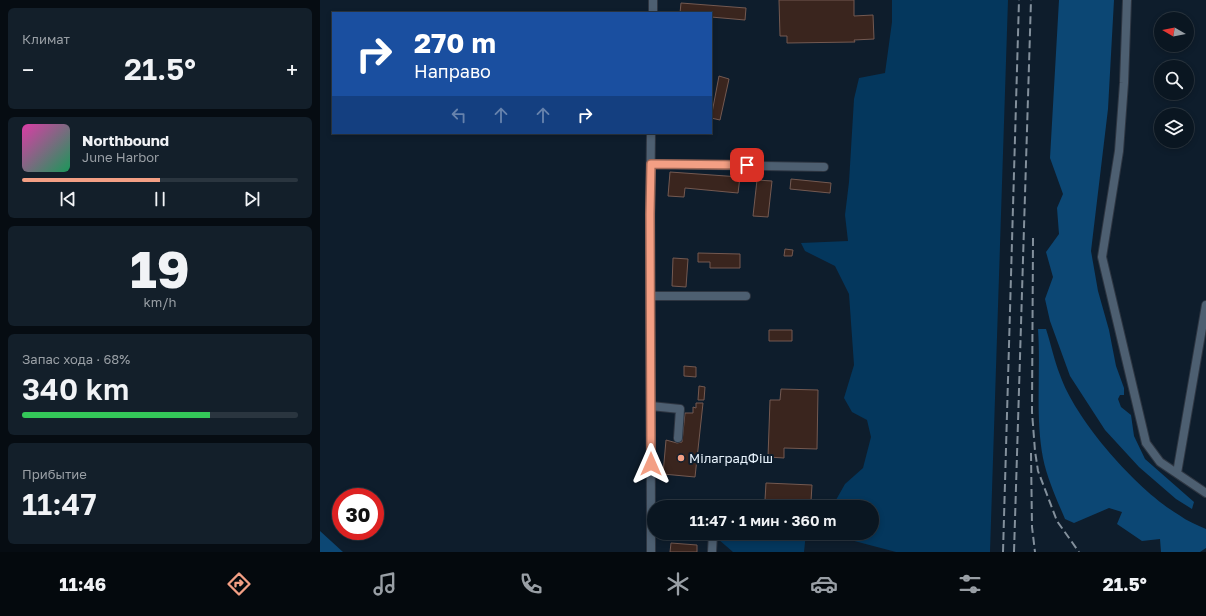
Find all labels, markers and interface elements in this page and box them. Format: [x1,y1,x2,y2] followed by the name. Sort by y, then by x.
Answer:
[1154,12,1194,52] north arrow
[1154,12,1194,148] map controls
[414,26,496,59] text: 270 m
[348,28,400,80] icon: right
[22,31,70,47] text: Климат
[124,51,196,87] text: 21.5°
[22,56,34,83] text: −
[286,56,298,83] text: +
[414,60,491,82] text: Направо
[1154,60,1194,100] button: search
[448,104,470,126] icon: left
[490,104,512,126] icon: ahead
[532,104,554,126] icon: ahead
[574,104,596,126] icon: right
[1154,108,1194,148] button: layers
[82,131,169,149] text: Northbound
[730,148,764,182] pin
[82,149,159,165] text: June Harbor
[736,154,758,176] icon: arrive
[57,188,79,210] icon: previous
[149,188,171,210] icon: pause
[241,188,263,210] icon: next
[130,237,190,299] text: 19
[143,294,177,310] text: km/h
[22,351,130,367] text: Запас хода · 68%
[22,371,129,407] text: 340 km
[630,443,672,485] position arrow
[689,450,773,466] place label: МілаградФіш
[676,453,686,463] marker: МілаградФіш
[22,466,87,482] text: Прибытие
[22,486,97,522] text: 11:47
[332,488,384,540] speed limit sign: 30
[690,511,836,529] text: 11:47 · 1 мин · 360 m
[225,570,253,598] icon: directions
[371,570,399,598] icon: music
[517,570,545,598] icon: phone
[664,570,692,598] icon: climate
[810,570,838,598] icon: car
[956,570,984,598] icon: filters
[59,573,106,595] text: 11:46
[1103,573,1147,595] text: 21.5°

